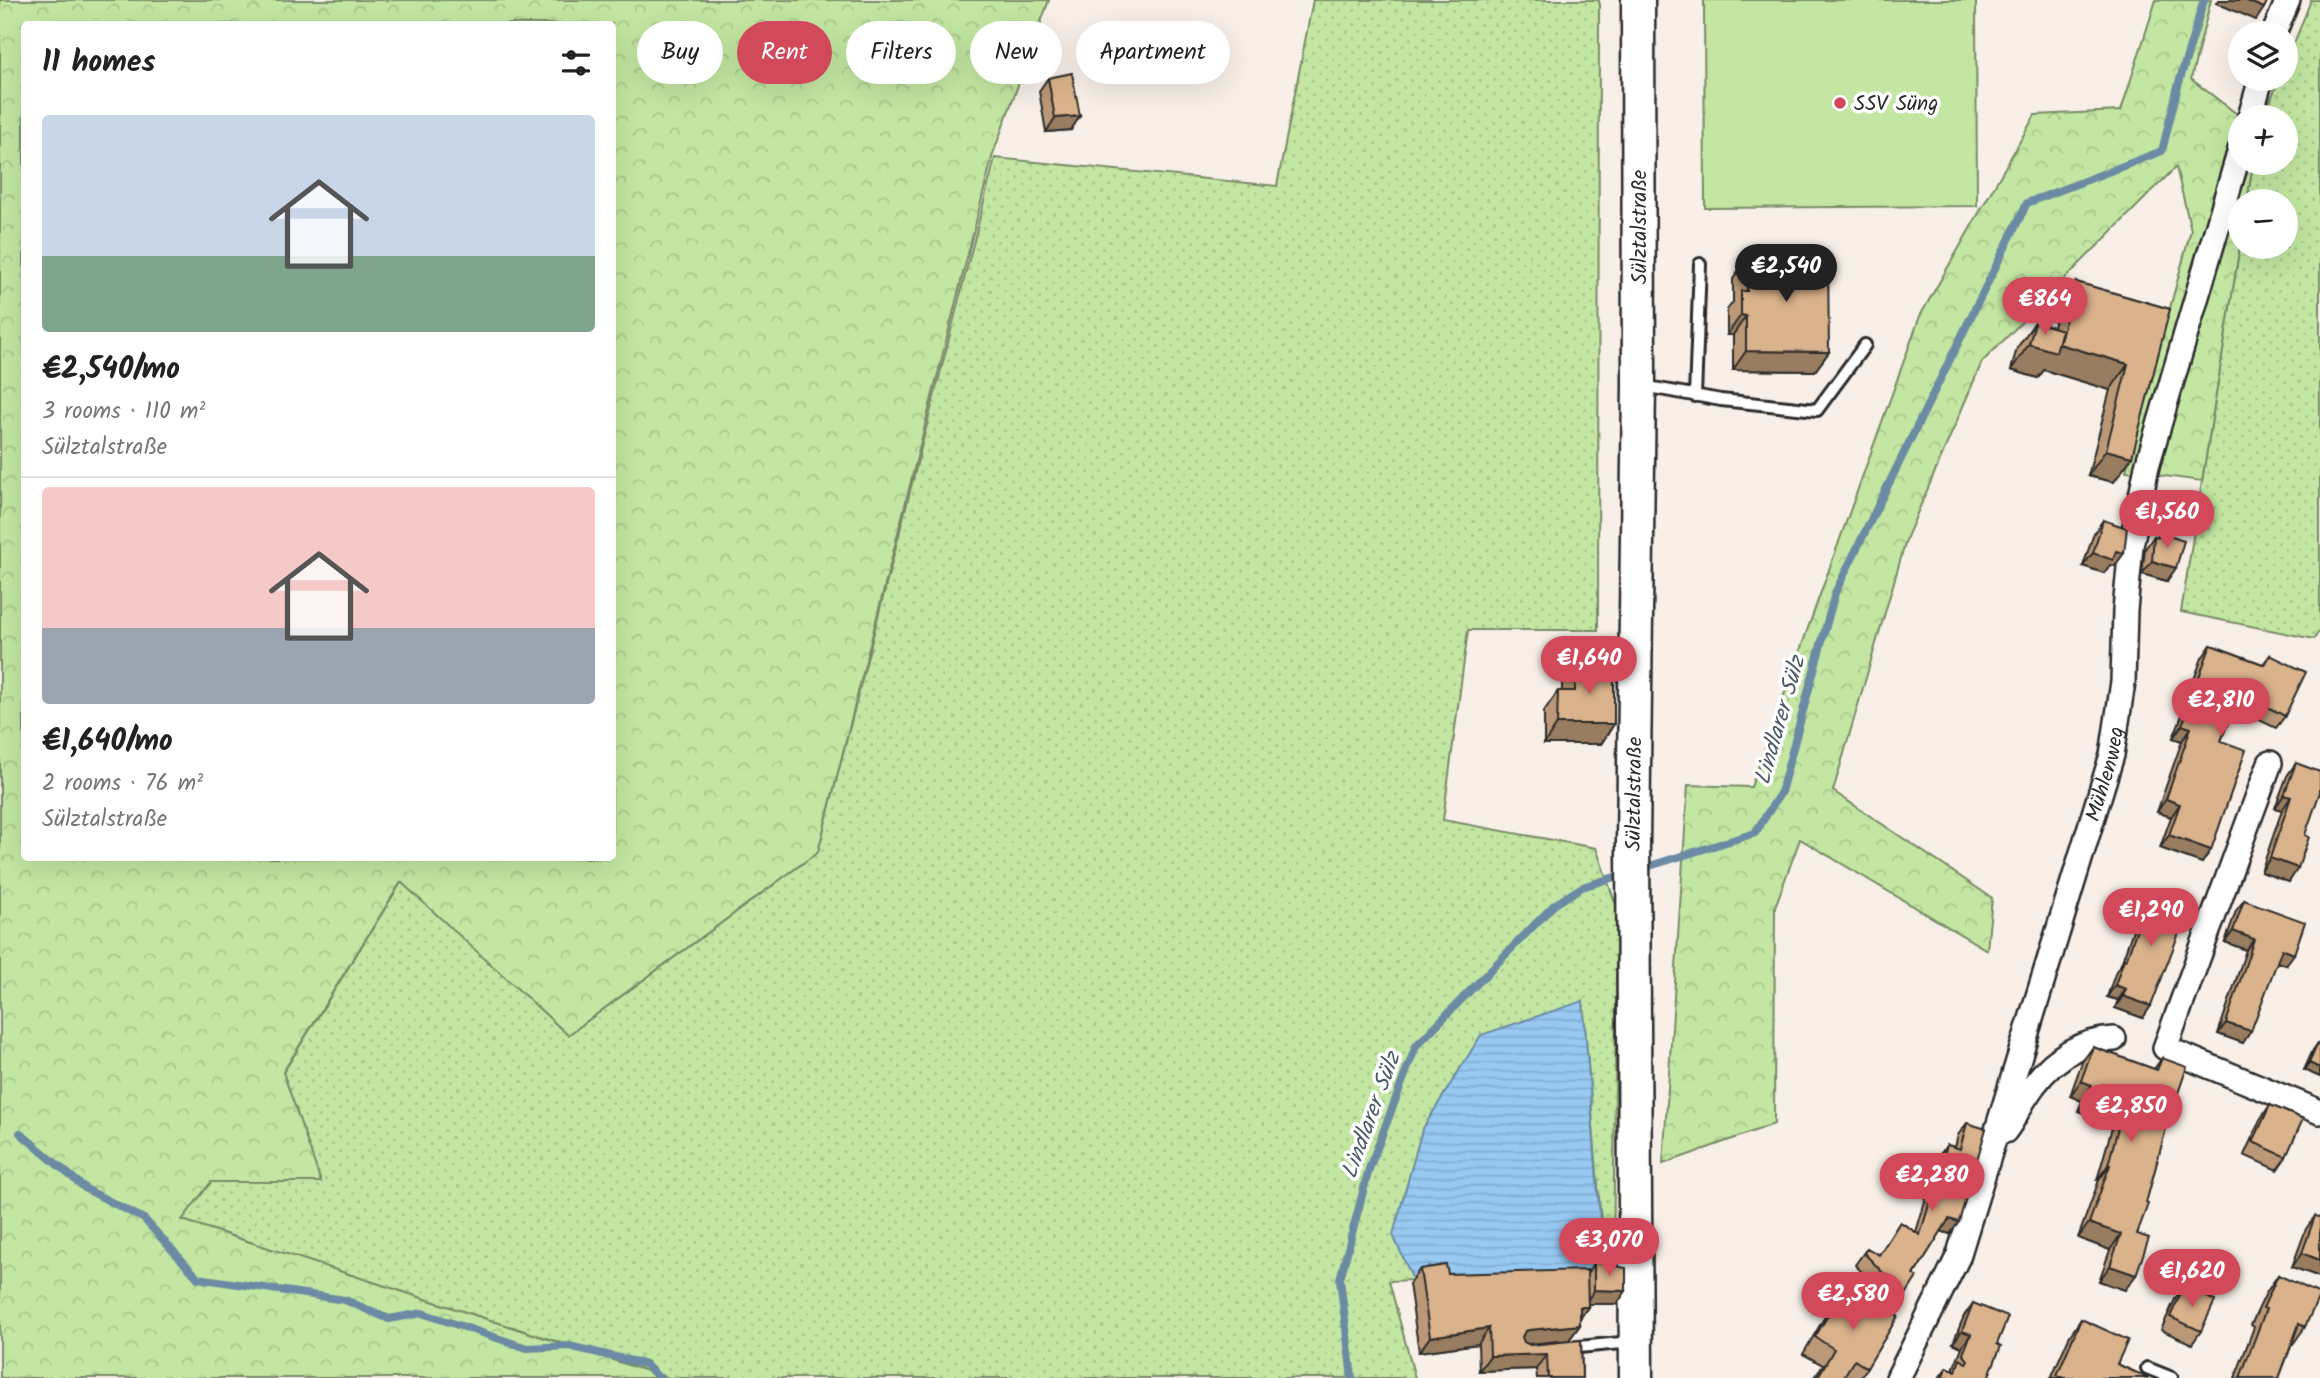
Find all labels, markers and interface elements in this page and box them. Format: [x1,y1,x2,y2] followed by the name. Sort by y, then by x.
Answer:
[637,21,723,84] chip: Buy
[737,21,832,84] chip: Rent
[846,21,956,84] chip: Filters
[970,21,1062,84] chip: New
[1076,21,1230,84] chip: Apartment
[2228,21,2298,259] map controls
[2228,21,2298,91] button: layers
[42,39,155,87] text: 11 homes
[557,44,595,82] icon: filters
[1854,88,1938,121] place label: SSV Süng
[1832,95,1848,111] marker: SSV Süng
[2228,105,2298,175] button: +
[256,161,382,287] icon: home
[1624,169,1657,284] street label: Sülztalstraße
[2228,189,2298,259] button: −
[1729,244,1843,304] pin: €2,540
[1751,249,1821,285] text: €2,540
[2004,278,2086,337] pin: €864
[2018,282,2072,318] text: €864
[42,346,180,394] text: €2,540/mo
[42,394,205,430] text: 3 rooms · 110 m²
[42,430,167,466] text: Sülztalstraße
[2110,490,2224,550] pin: €1,560
[2135,495,2199,531] text: €1,560
[256,533,382,659] icon: home
[1532,636,1646,696] pin: €1,640
[1557,641,1621,677] text: €1,640
[1745,650,1817,789] water label: Lindlarer Sülz
[2164,678,2278,738] pin: €2,810
[2188,683,2254,719] text: €2,810
[42,718,173,766] text: €1,640/mo
[2077,725,2134,826] street label: Mühlenweg
[1618,736,1652,851] street label: Sülztalstraße
[42,766,203,802] text: 2 rooms · 76 m²
[42,802,167,838] text: Sülztalstraße
[2094,888,2208,948] pin: €1,290
[2119,893,2183,929] text: €1,290
[1332,1046,1412,1184] water label: Lindlarer Sülz
[2074,1084,2188,1144] pin: €2,850
[2095,1089,2167,1125] text: €2,850
[1875,1154,1989,1213] pin: €2,280
[1896,1158,1968,1194] text: €2,280
[1552,1218,1666,1278] pin: €3,070
[1575,1223,1643,1259] text: €3,070
[2135,1250,2249,1309] pin: €1,620
[2159,1254,2225,1290] text: €1,620
[1796,1272,1910,1332] pin: €2,580
[1817,1277,1889,1313] text: €2,580

